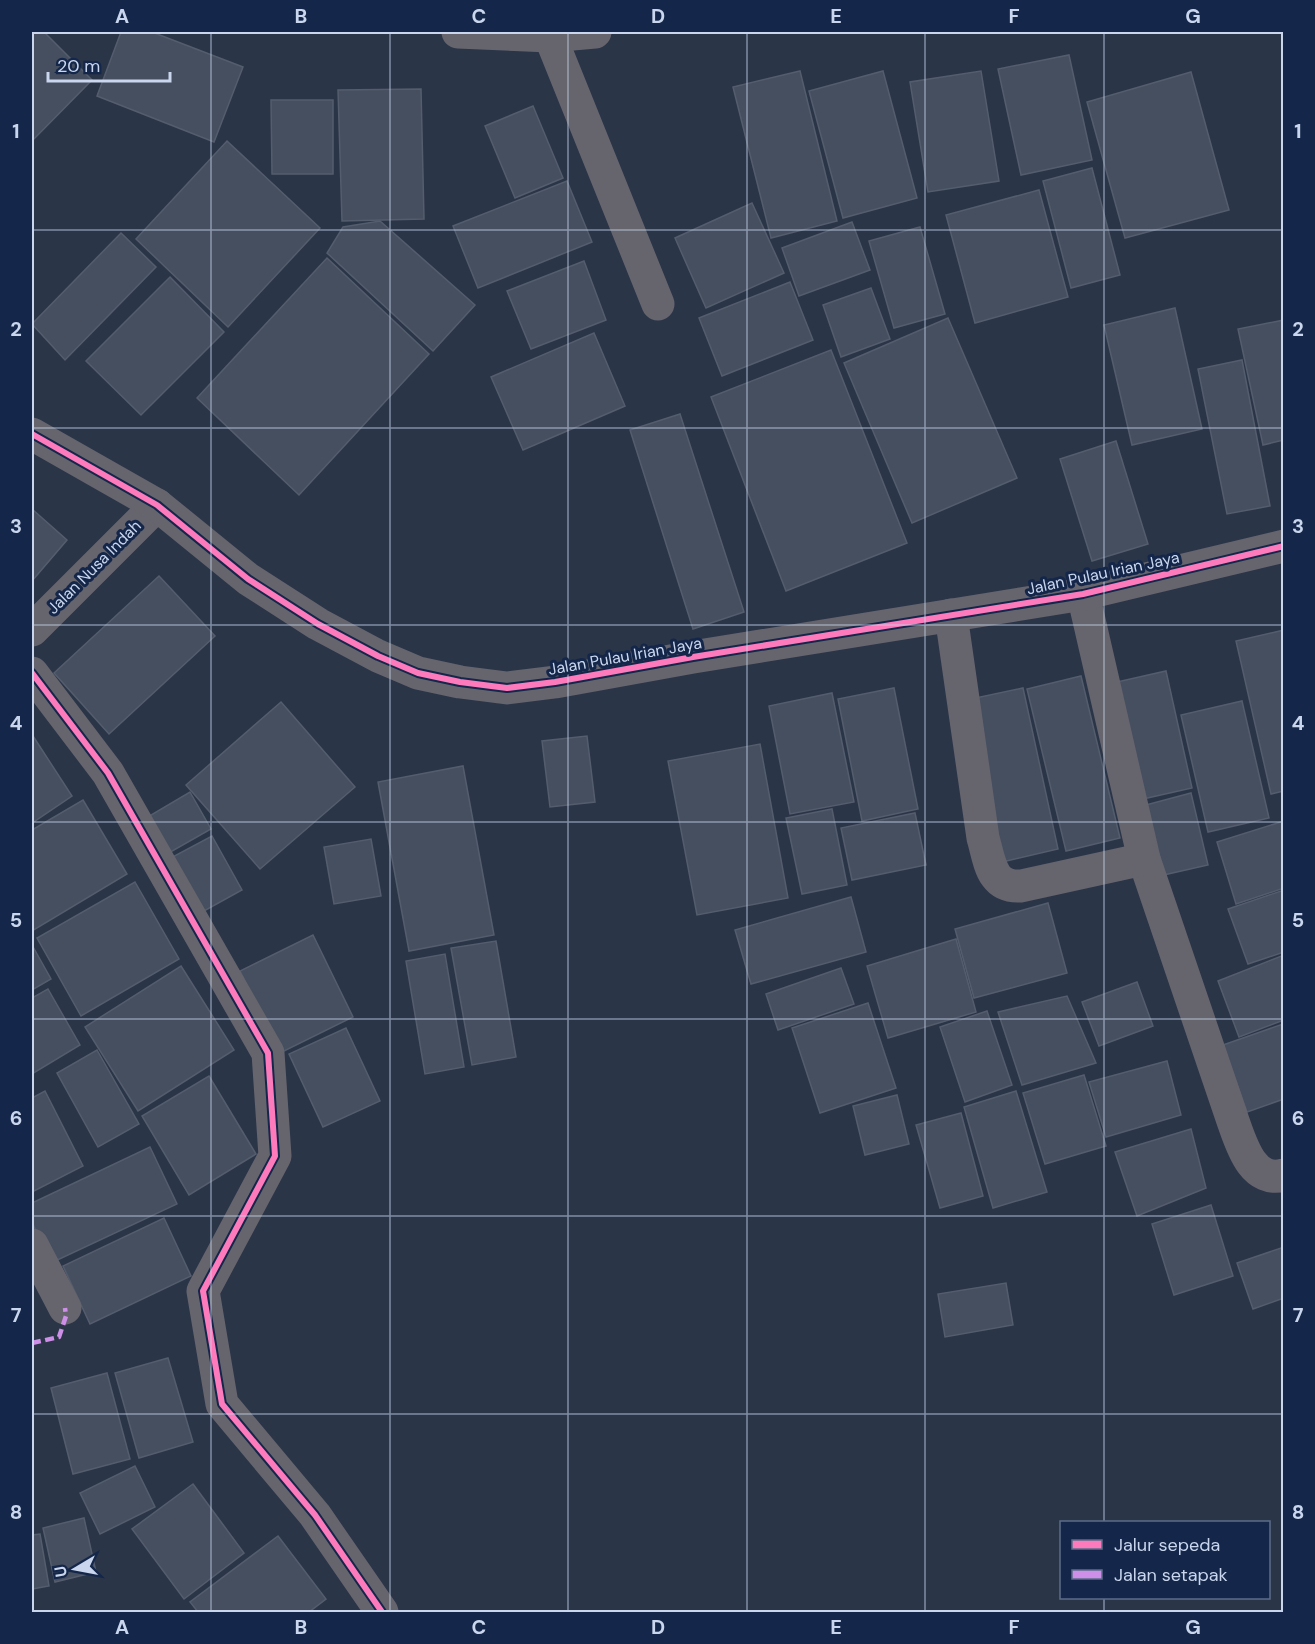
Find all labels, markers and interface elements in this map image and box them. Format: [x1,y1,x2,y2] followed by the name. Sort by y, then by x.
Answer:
[115,3,129,29] text: A
[295,3,307,29] text: B
[472,3,486,29] text: C
[651,3,665,29] text: D
[830,3,842,29] text: E
[1008,3,1020,29] text: F
[1185,3,1201,29] text: G
[48,45,170,83] scale bar
[57,54,100,78] text: 20 m
[12,118,20,144] text: 1
[1294,118,1302,144] text: 1
[10,316,22,342] text: 2
[1292,316,1304,342] text: 2
[10,513,22,539] text: 3
[1292,513,1304,539] text: 3
[43,516,145,618] street label: Jalan Nusa Indah
[1025,547,1181,599] street label: Jalan Pulau Irian Jaya
[546,632,704,680] street label: Jalan Pulau Irian Jaya
[10,710,23,736] text: 4
[1292,710,1305,736] text: 4
[10,907,22,933] text: 5
[1292,907,1304,933] text: 5
[10,1105,22,1131] text: 6
[1292,1105,1304,1131] text: 6
[11,1302,22,1328] text: 7
[1293,1302,1304,1328] text: 7
[10,1499,22,1525] text: 8
[1292,1499,1304,1525] text: 8
[1060,1521,1270,1599] legend
[1114,1533,1220,1557] text: Jalur sepeda
[45,1539,105,1599] north arrow
[1114,1563,1228,1587] text: Jalan setapak
[49,1564,72,1579] text: U
[115,1614,129,1640] text: A
[295,1614,307,1640] text: B
[472,1614,486,1640] text: C
[651,1614,665,1640] text: D
[830,1614,842,1640] text: E
[1008,1614,1020,1640] text: F
[1185,1614,1201,1640] text: G

